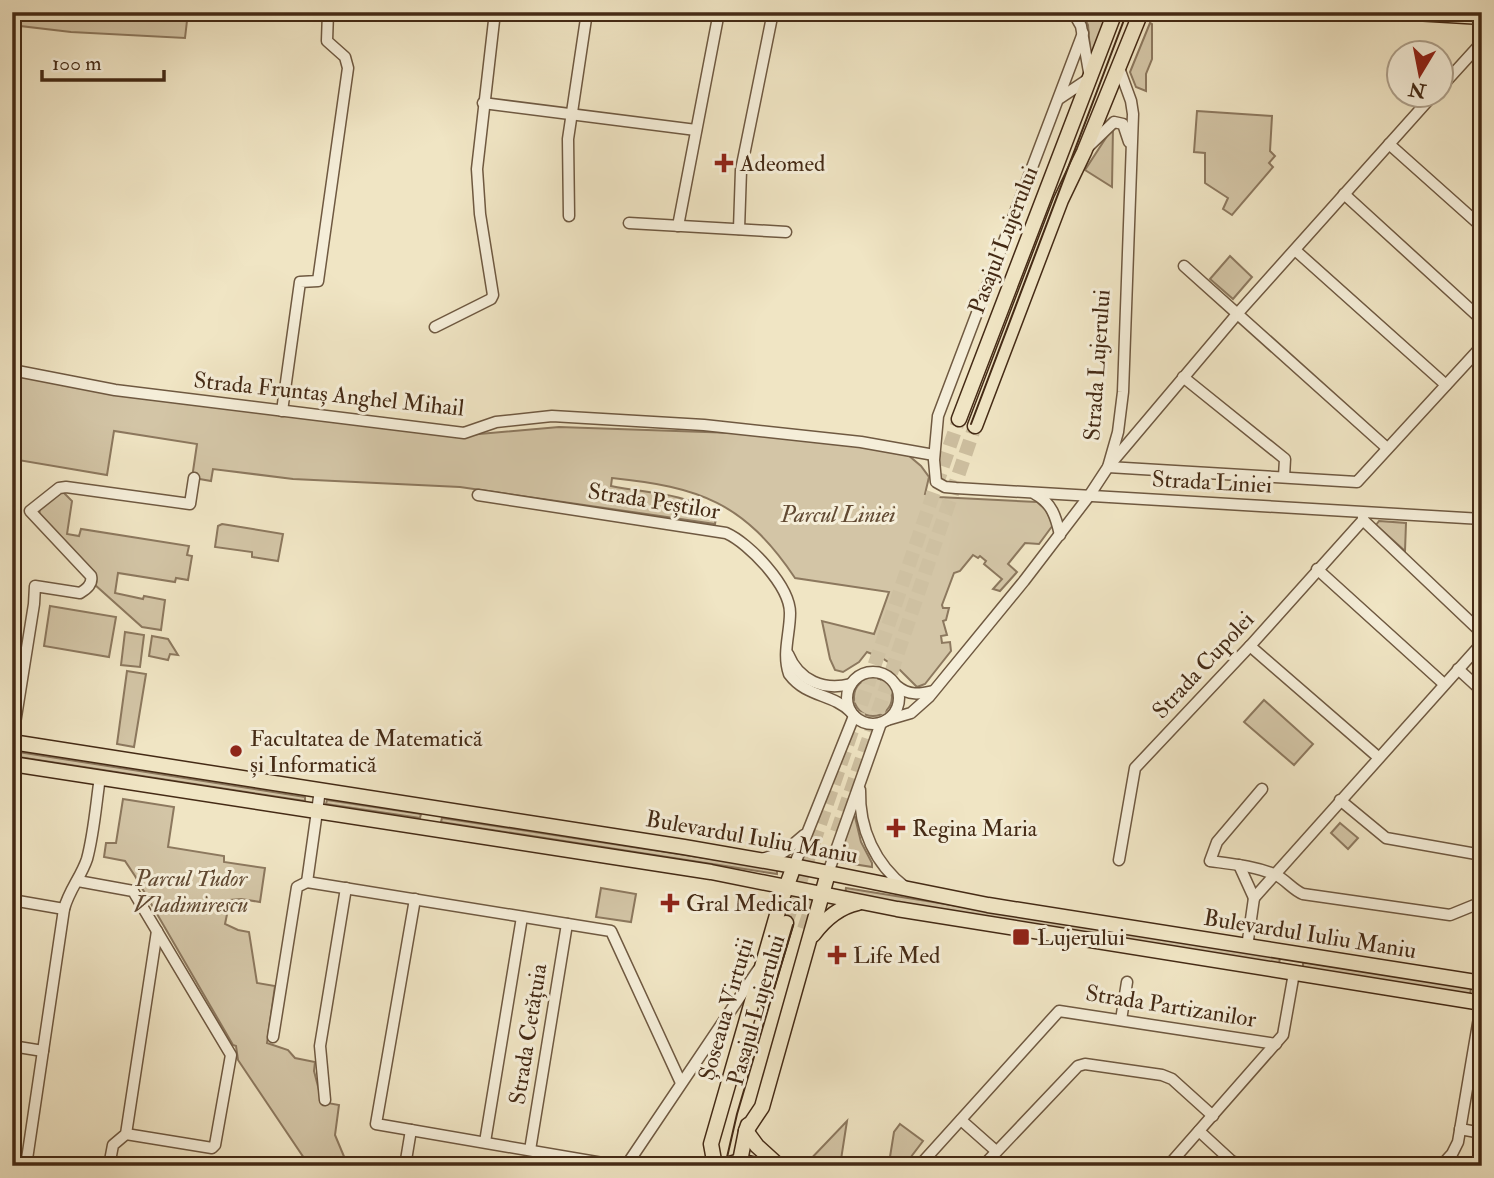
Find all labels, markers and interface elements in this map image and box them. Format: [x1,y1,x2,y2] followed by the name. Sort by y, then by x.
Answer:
[42,38,164,82] scale bar
[1386,38,1456,108] north arrow
[52,50,102,77] text: 100 m
[1406,76,1429,103] text: N
[739,149,825,178] place label: Adeomed
[714,153,734,173] marker: Adeomed
[962,162,1044,318] street label: Pasajul Lujerului
[1077,288,1117,442] street label: Strada Lujerului
[192,365,466,423] street label: Strada Fruntaș Anghel Mihail
[1151,464,1273,500] street label: Strada Liniei
[586,476,722,526] street label: Strada Peștilor
[779,500,896,529] park label: Parcul Liniei
[1146,605,1261,726] street label: Strada Cupolei
[250,724,483,779] place label: Facultatea de Matematică și Informatică
[228,743,244,759] marker: Facultatea de Matematică și Informatică
[644,804,860,870] street label: Bulevardul Iuliu Maniu
[912,814,1038,843] place label: Regina Maria
[886,818,906,838] marker: Regina Maria
[134,864,249,919] park label: Parcul Tudor Vladimirescu
[686,889,808,918] place label: Gral Medical
[660,893,680,913] marker: Gral Medical
[1202,903,1419,965] street label: Bulevardul Iuliu Maniu
[1037,923,1125,952] place label: Lujerului
[1011,927,1031,947] marker: Lujerului
[721,931,791,1089] street label: Pasajul Lujerului
[692,934,760,1084] street label: Șoseaua Virtuții
[853,941,940,970] place label: Life Med
[827,945,847,965] marker: Life Med
[503,961,554,1106] street label: Strada Cetățuia
[1084,978,1259,1034] street label: Strada Partizanilor

